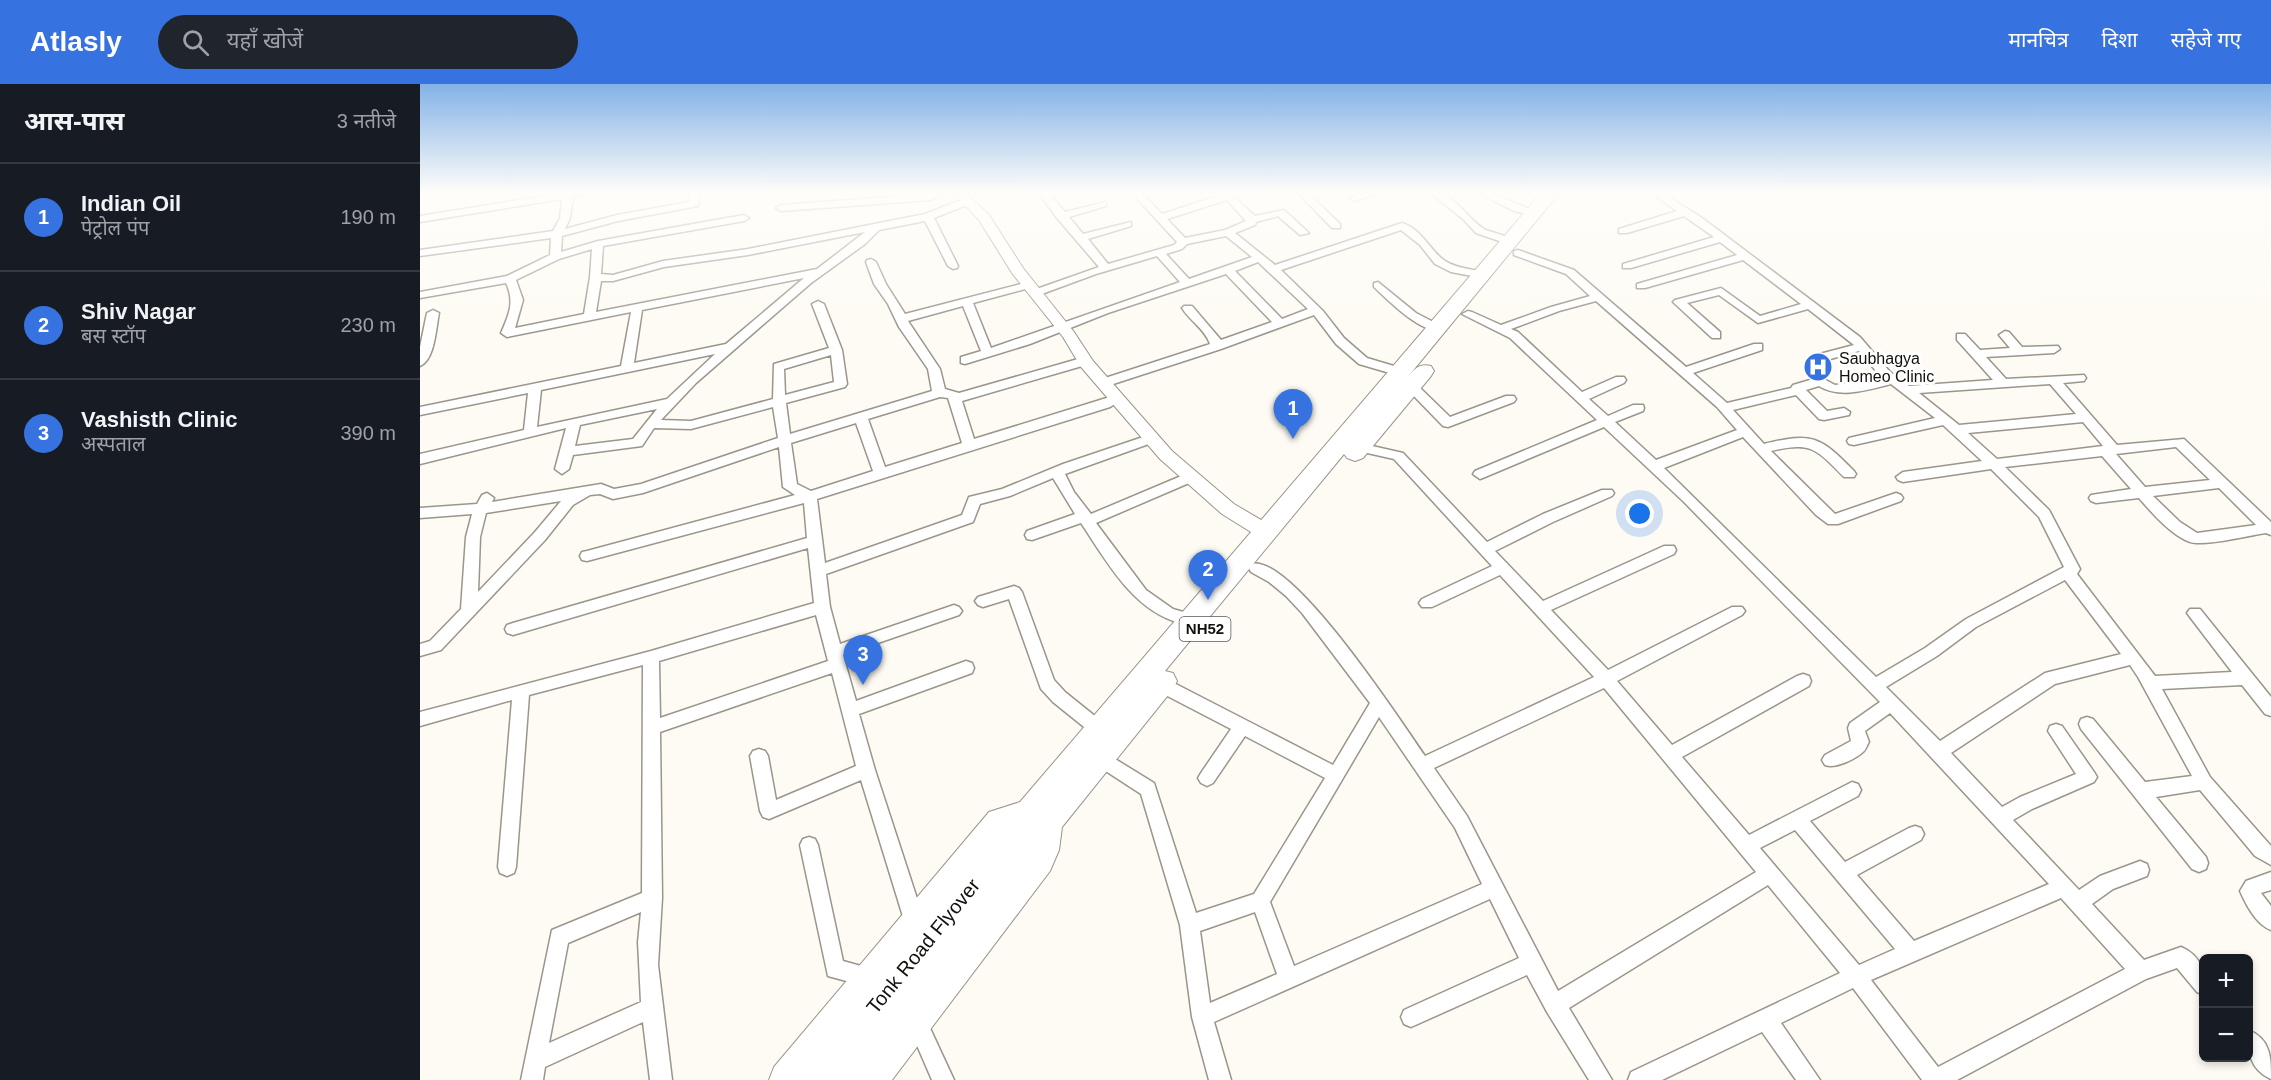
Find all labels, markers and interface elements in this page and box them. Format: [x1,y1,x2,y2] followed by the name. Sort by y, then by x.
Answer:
[158,15,578,69] search box
[30,26,122,57] text: Atlasly
[179,26,212,59] icon: search
[227,28,303,53] text: यहाँ खोजें
[2008,28,2068,51] text: मानचित्र
[2101,28,2138,51] text: दिशा
[2171,28,2241,51] text: सहेजे गए
[24,106,124,136] text: आस-पास
[337,110,396,132] text: 3 नतीजे
[81,191,181,216] text: Indian Oil
[38,206,49,228] text: 1
[340,206,396,228] text: 190 m
[81,217,149,239] text: पेट्रोल पंप
[81,299,196,324] text: Shiv Nagar
[38,314,49,336] text: 2
[340,314,396,336] text: 230 m
[81,325,146,347] text: बस स्टॉप
[1839,350,1934,385] place label: Saubhagya Homeo Clinic
[1802,351,1834,383] hospital icon: Saubhagya Homeo Clinic
[1274,390,1312,439] pin: 1
[81,407,238,432] text: Vashisth Clinic
[38,422,49,444] text: 3
[340,422,396,444] text: 390 m
[81,433,146,455] text: अस्पताल
[1625,499,1654,528] your location
[1188,550,1228,600] pin: 2
[1180,617,1230,641] road number: NH52
[844,636,882,685] pin: 3
[862,874,984,1018] street label: Tonk Road Flyover
[2199,954,2253,1062] map controls
[2199,954,2253,1008] button: +
[2199,1008,2253,1062] button: −

